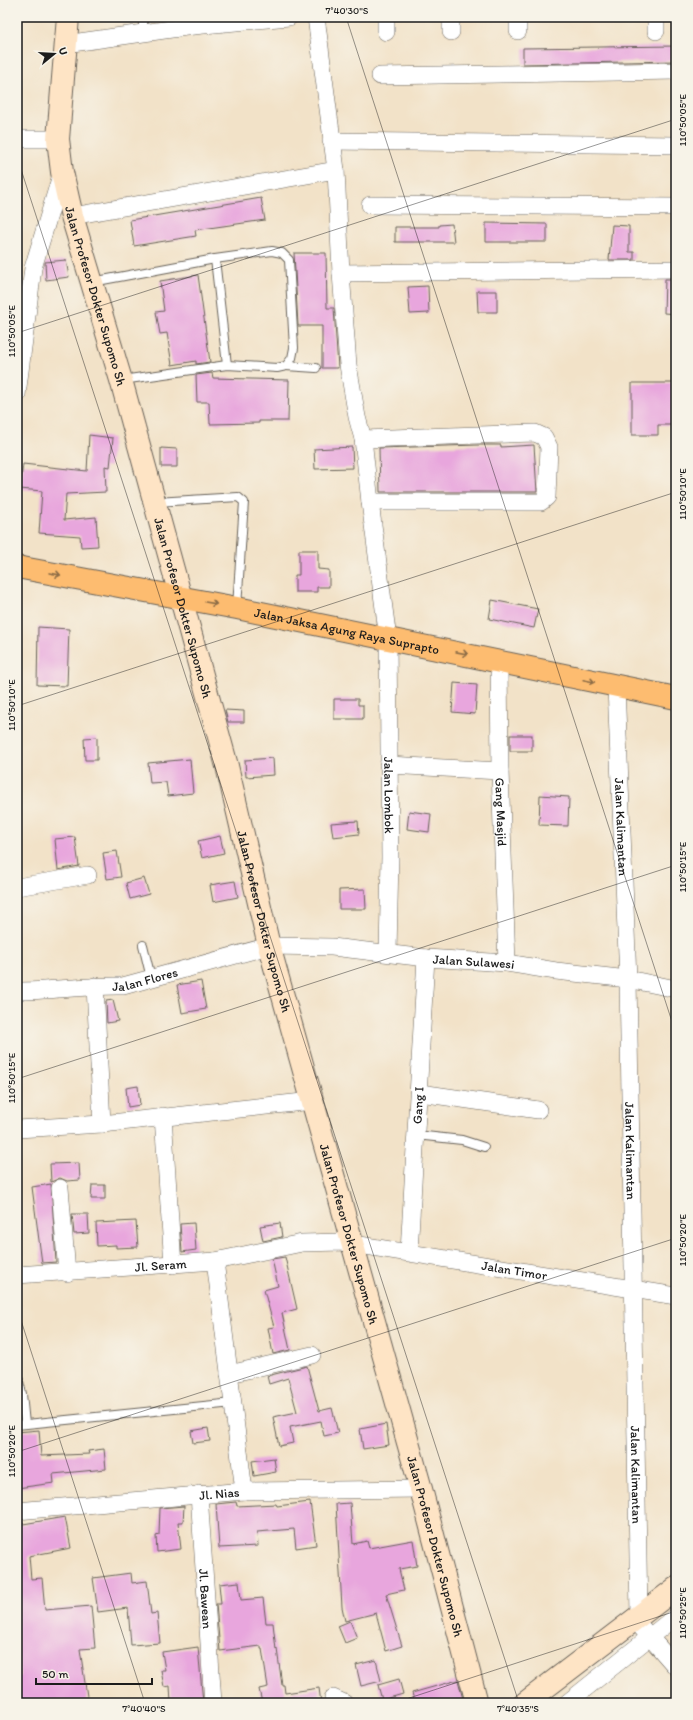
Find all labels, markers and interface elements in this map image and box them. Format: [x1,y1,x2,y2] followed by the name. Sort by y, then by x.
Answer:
[326,4,369,17] text: 7°40'30"S
[34,34,74,74] north arrow
[56,46,70,57] text: U
[676,93,689,146] text: 110°50'05"E
[62,205,129,387] street label: Jalan Profesor Dokter Supomo Sh
[5,304,18,357] text: 110°50'05"E
[676,468,689,520] text: 110°50'10"E
[151,516,215,700] street label: Jalan Profesor Dokter Supomo Sh
[48,571,61,579] one-way arrow
[204,600,217,608] one-way arrow
[253,605,441,657] street label: Jalan Jaksa Agung Raya Suprapto
[455,650,468,658] one-way arrow
[582,677,595,685] one-way arrow
[5,679,18,731] text: 110°50'10"E
[381,757,397,834] street label: Jalan Lombok
[492,777,510,847] street label: Gang Masjid
[612,778,631,877] street label: Jalan Kalimantan
[234,829,294,1014] street label: Jalan Profesor Dokter Supomo Sh
[676,841,689,892] text: 110°50'15"E
[432,951,516,972] street label: Jalan Sulawesi
[112,964,180,994] street label: Jalan Flores
[5,1052,18,1103] text: 110°50'15"E
[409,1086,427,1124] street label: Gang I
[622,1102,639,1201] street label: Jalan Kalimantan
[317,1142,382,1326] street label: Jalan Profesor Dokter Supomo Sh
[676,1213,689,1266] text: 110°50'20"E
[134,1256,187,1275] street label: Jl. Seram
[480,1258,549,1283] street label: Jalan Timor
[5,1424,18,1477] text: 110°50'20"E
[628,1426,644,1524] street label: Jalan Kalimantan
[404,1454,466,1639] street label: Jalan Profesor Dokter Supomo Sh
[198,1484,240,1503] street label: Jl. Nias
[196,1568,215,1630] street label: Jl. Bawean
[676,1587,689,1639] text: 110°50'25"E
[36,1660,152,1686] scale bar
[42,1667,68,1681] text: 50 m
[122,1702,166,1715] text: 7°40'40"S
[497,1702,539,1715] text: 7°40'35"S

